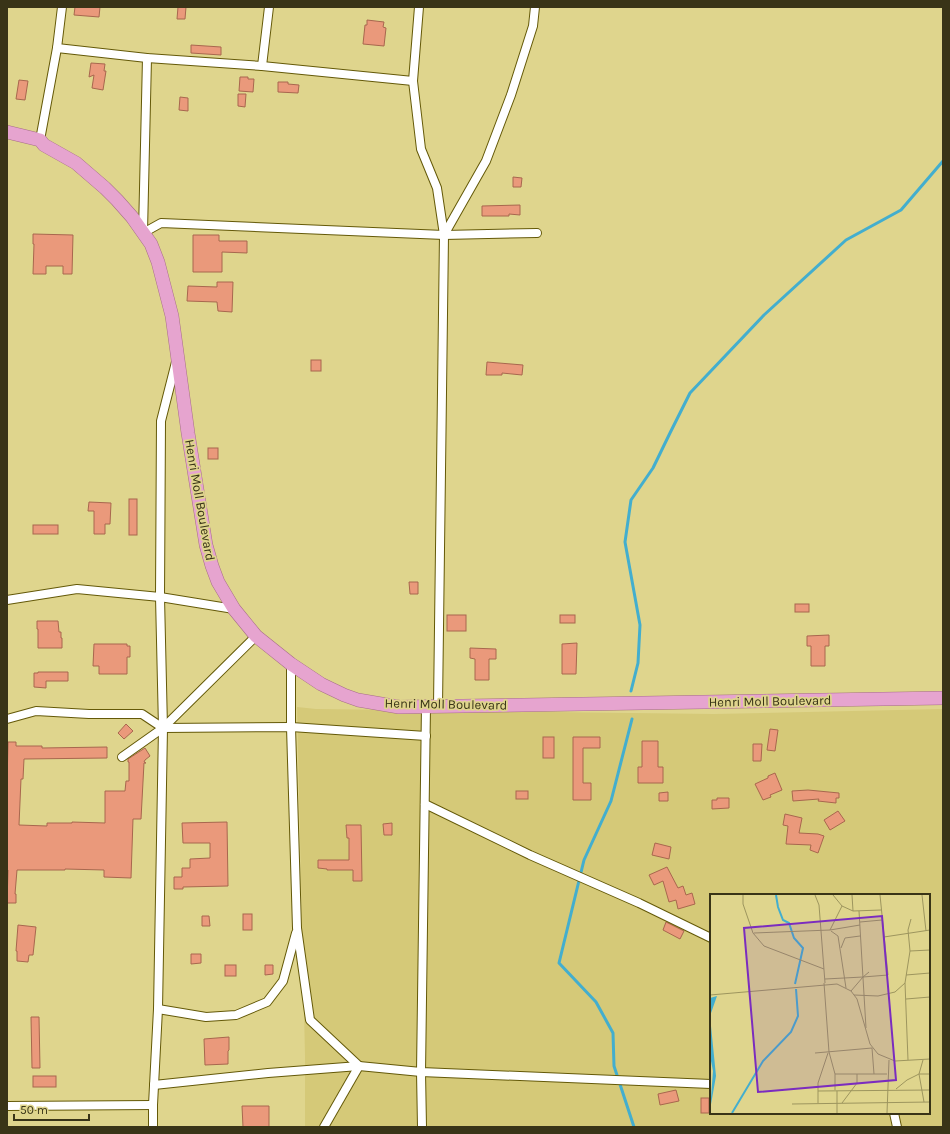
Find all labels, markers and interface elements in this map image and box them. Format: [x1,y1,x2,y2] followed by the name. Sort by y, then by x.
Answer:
[182,438,218,562] street label: Henri Moll Boulevard
[708,692,832,710] street label: Henri Moll Boulevard
[384,695,508,713] street label: Henri Moll Boulevard
[710,894,930,1114] inset map
[14,1096,89,1122] scale bar
[20,1103,48,1117] text: 50 m

